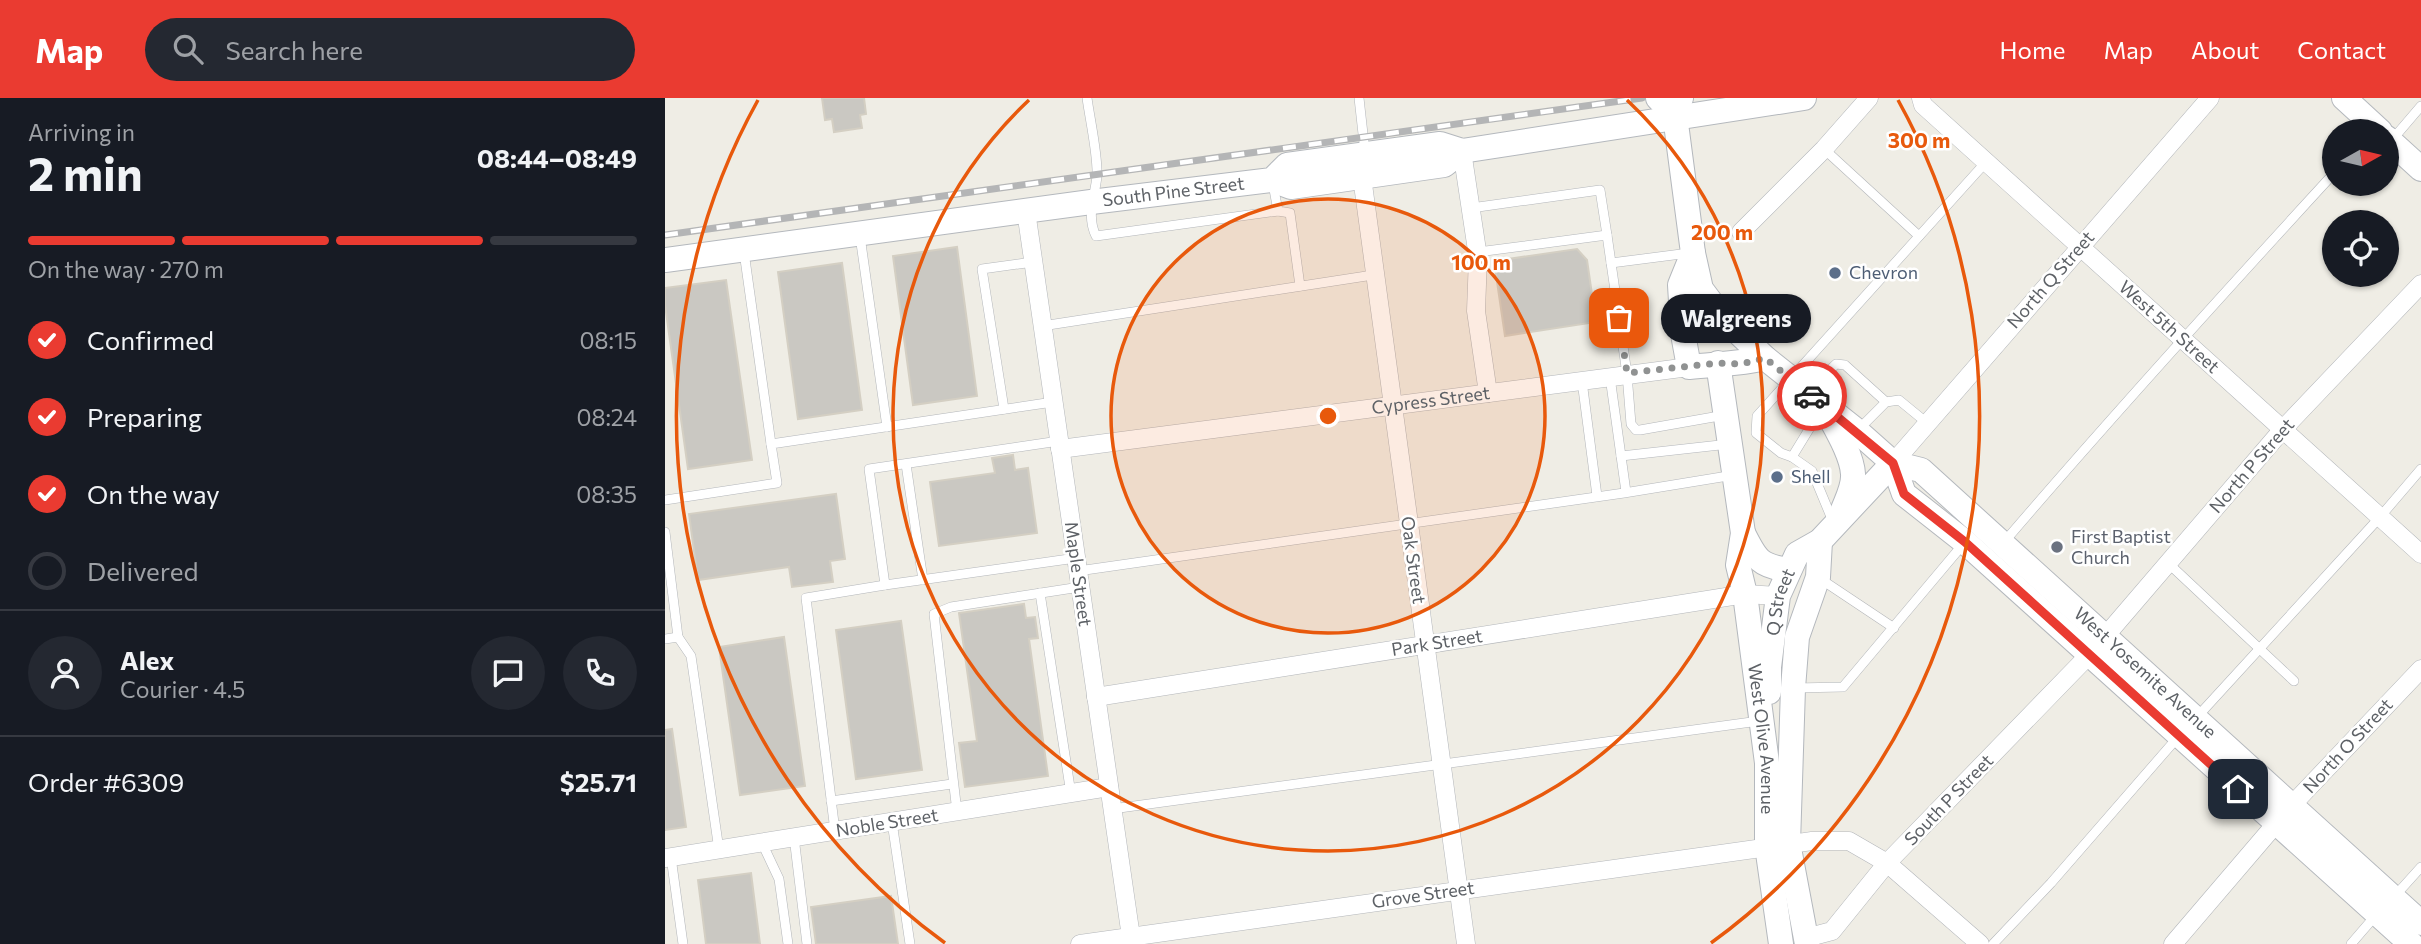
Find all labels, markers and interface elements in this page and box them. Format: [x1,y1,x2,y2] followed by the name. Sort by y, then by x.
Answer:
[145,18,635,81] search box
[35,29,103,70] text: Map
[169,30,207,68] icon: search
[225,34,363,65] text: Search here
[2000,35,2066,64] text: Home
[2104,35,2153,64] text: Map
[2191,35,2259,64] text: About
[2297,35,2386,64] text: Contact
[28,118,135,146] text: Arriving in
[2322,119,2399,196] north arrow
[2322,119,2399,287] map controls
[1888,127,1950,152] text: 300 m
[477,142,637,173] text: 08:44–08:49
[28,144,143,200] text: 2 min
[1101,171,1246,211] street label: South Pine Street
[2322,210,2399,287] button: locate
[1691,219,1753,244] text: 200 m
[2002,226,2098,332] street label: North Q Street
[1451,249,1511,274] text: 100 m
[28,255,224,283] text: On the way · 270 m
[1849,261,1918,283] place label: Chevron
[1827,265,1843,281] marker: Chevron
[2115,275,2225,377] street label: West 5th Street
[1589,288,1649,348] pin
[1661,294,1811,342] callout: Walgreens
[1600,299,1638,337] icon: bag
[1680,304,1792,332] text: Walgreens
[28,321,66,359] icon: check
[87,324,214,355] text: Confirmed
[580,326,637,354] text: 08:15
[1777,361,1847,431] courier
[1793,377,1831,415] icon: car
[1370,381,1491,418] street label: Cypress Street
[28,398,66,436] icon: check
[87,401,202,432] text: Preparing
[576,403,637,431] text: 08:24
[1316,404,1340,428] centre of rings
[2204,413,2298,517] street label: North P Street
[1791,465,1831,487] place label: Shell
[1769,469,1785,485] marker: Shell
[28,475,66,513] icon: check
[87,478,220,509] text: On the way
[576,480,637,508] text: 08:35
[1397,515,1431,605] street label: Oak Street
[1061,520,1097,628] street label: Maple Street
[2071,525,2171,568] place label: First Baptist Church
[2049,539,2065,555] marker: First Baptist Church
[87,555,198,586] text: Delivered
[1761,565,1799,637] street label: Q Street
[2070,602,2221,742] street label: West Yosemite Avenue
[1390,624,1484,660] street label: Park Street
[28,636,102,710] button: person
[471,636,545,710] button: chat
[563,636,637,710] button: phone
[120,644,174,675] text: Alex
[1744,662,1779,814] street label: West Olive Avenue
[120,675,245,703] text: Courier · 4.5
[2298,693,2397,797] street label: North O Street
[1899,749,1997,849] street label: South P Street
[2208,759,2268,819] pin
[28,766,184,797] text: Order #6309
[560,766,637,797] text: $25.71
[2219,770,2257,808] icon: home
[834,803,940,841] street label: Noble Street
[1370,876,1476,912] street label: Grove Street

